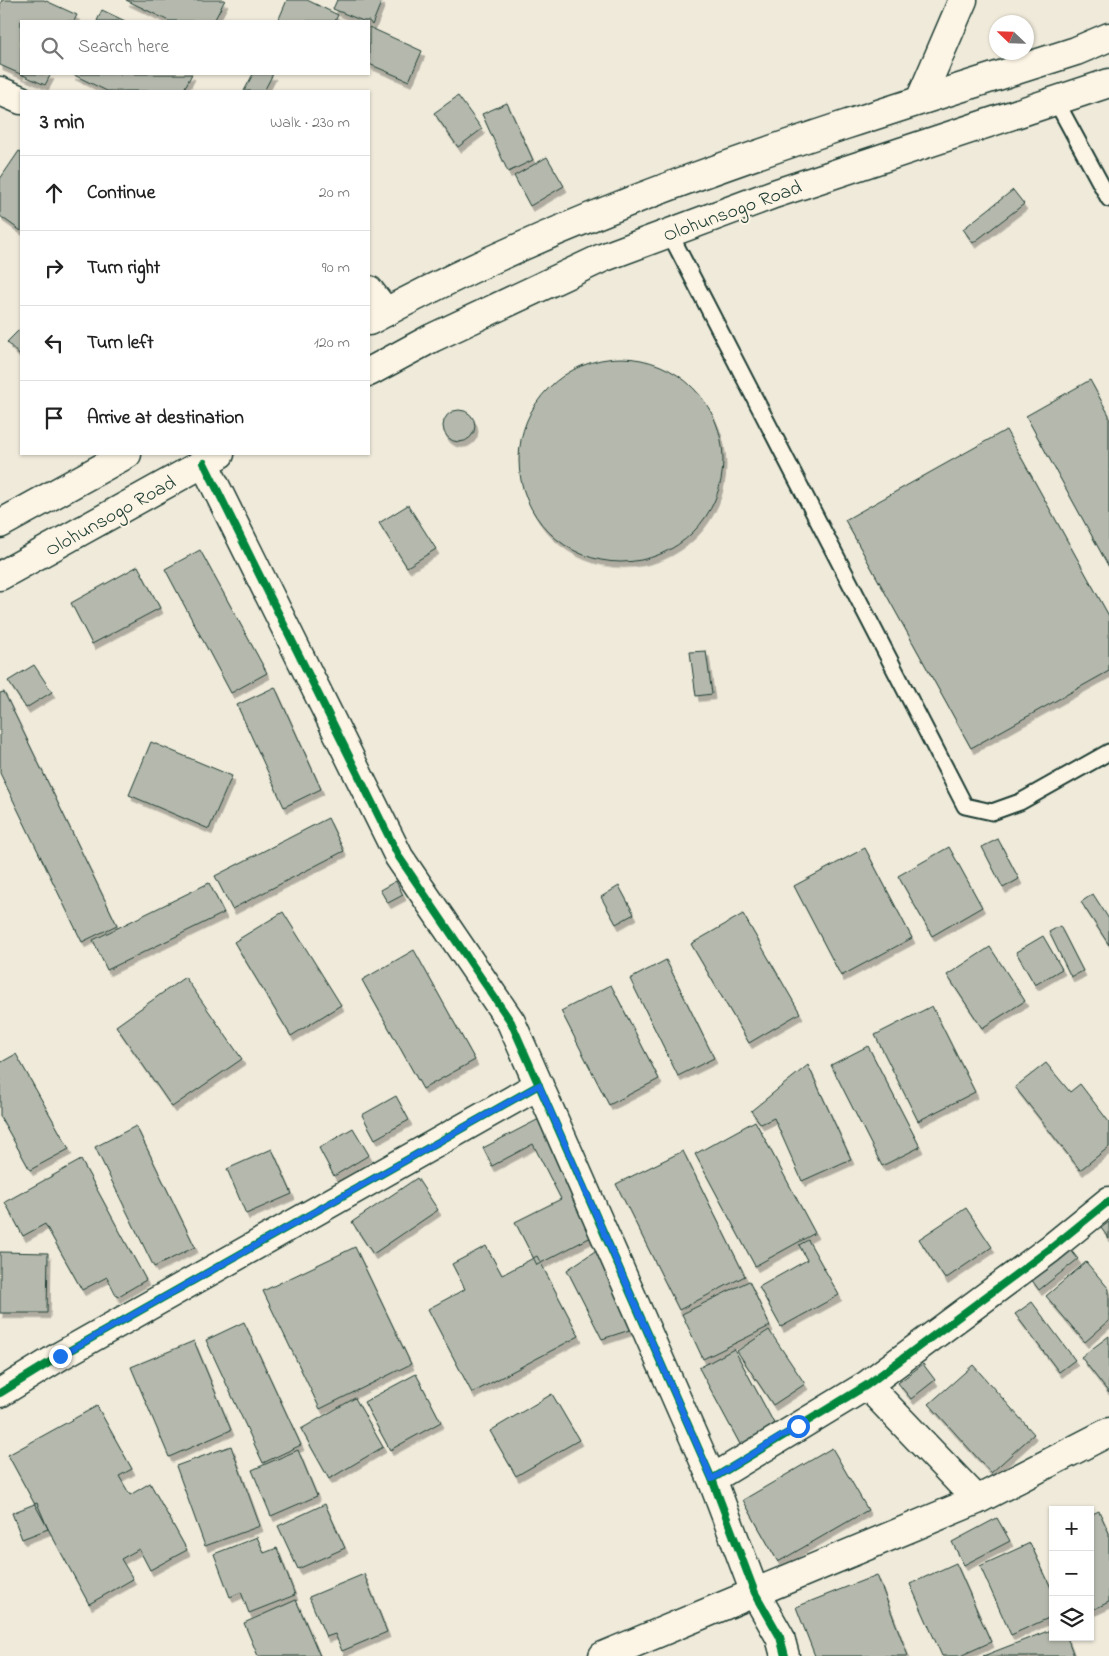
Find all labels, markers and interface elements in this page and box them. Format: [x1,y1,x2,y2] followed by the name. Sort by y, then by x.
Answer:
[989,15,1034,60] north arrow
[20,20,370,75] search box
[38,34,66,62] icon: search
[78,34,169,61] text: Search here
[40,108,84,138] text: 3 min
[270,111,350,135] text: Walk · 230 m
[660,174,807,252] street label: Olohunsogo Road
[40,179,68,207] icon: ahead
[87,180,155,207] text: Continue
[319,181,350,205] text: 20 m
[40,254,68,282] icon: right
[87,255,160,282] text: Turn right
[322,256,350,280] text: 90 m
[40,329,68,357] icon: left
[87,330,154,357] text: Turn left
[314,331,350,355] text: 120 m
[40,404,68,432] icon: arrive
[87,405,244,432] text: Arrive at destination
[41,469,182,566] street label: Olohunsogo Road
[49,1345,72,1368] route end
[787,1415,810,1438] route start
[1049,1506,1094,1641] map controls
[1049,1506,1094,1551] button: +
[1049,1551,1094,1596] button: −
[1049,1596,1094,1641] button: layers

